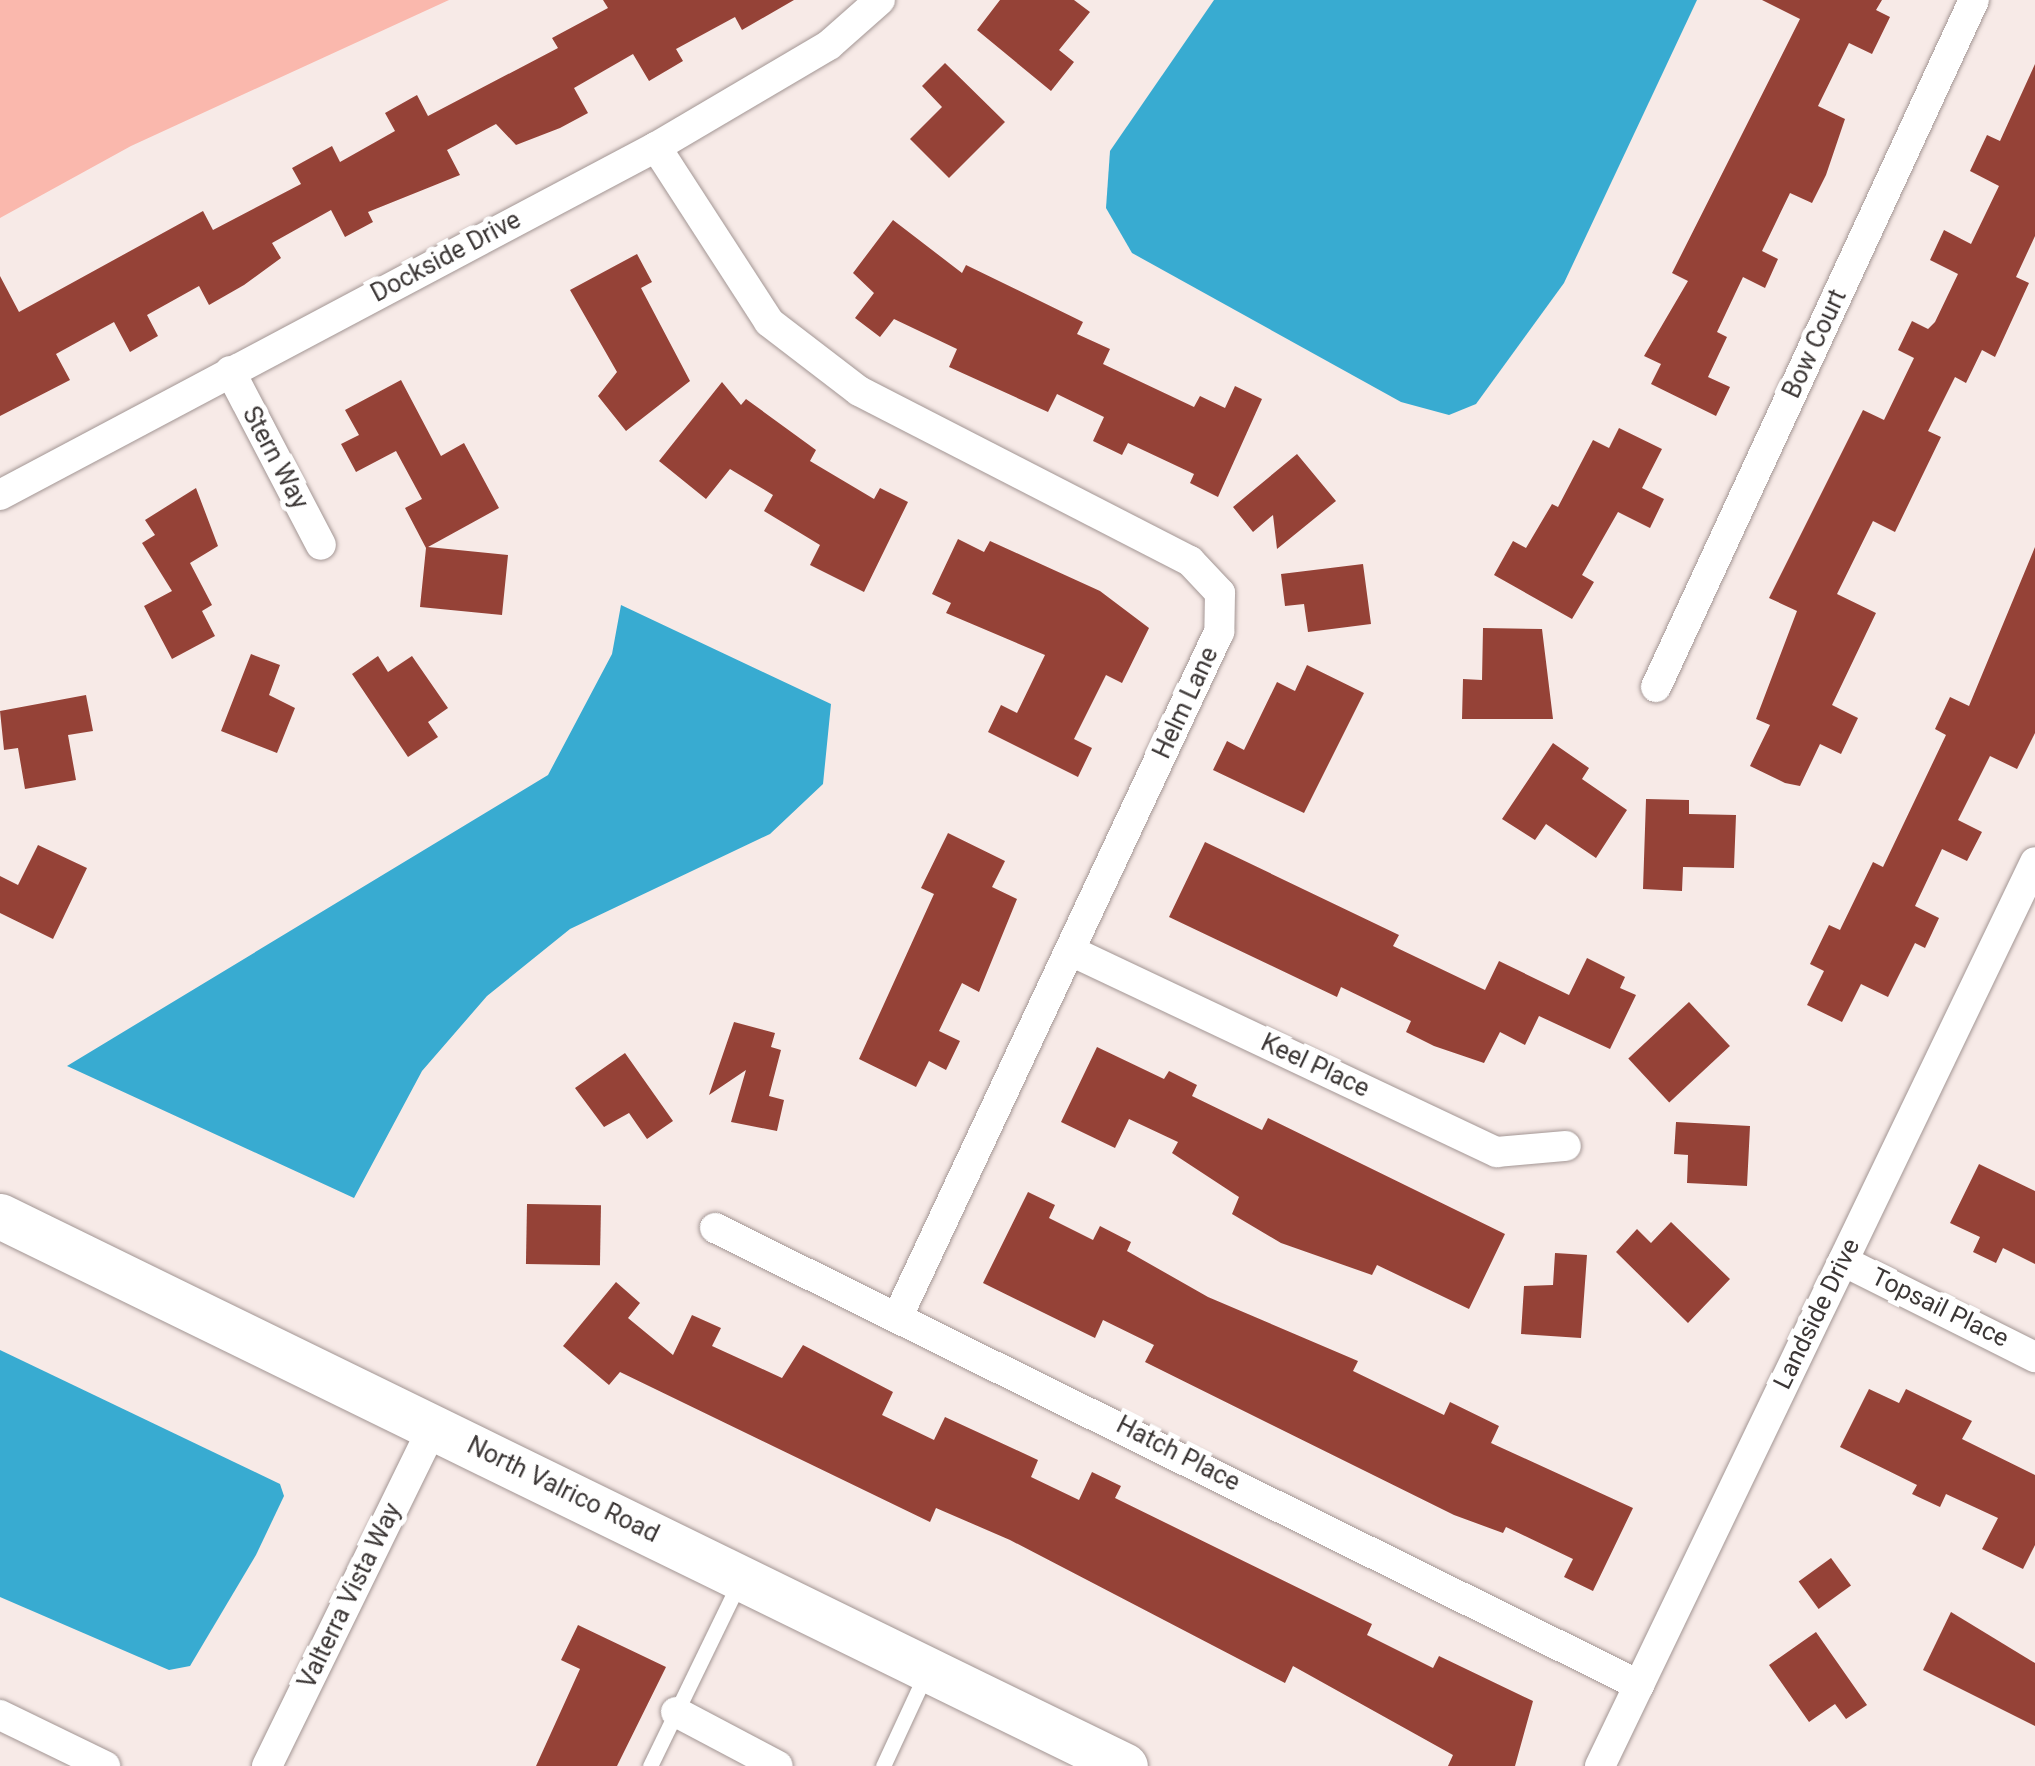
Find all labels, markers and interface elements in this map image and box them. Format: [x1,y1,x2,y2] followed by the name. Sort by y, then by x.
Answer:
[366,205,526,309] street label: Dockside Drive
[1777,285,1853,403] street label: Bow Court
[236,402,314,514] street label: Stern Way
[1147,643,1225,763] street label: Helm Lane
[1256,1028,1374,1104] street label: Keel Place
[1768,1234,1866,1394] street label: Landside Drive
[1867,1262,2013,1354] street label: Topsail Place
[1111,1410,1245,1498] street label: Hatch Place
[462,1431,664,1549] street label: North Valrico Road
[292,1498,408,1694] street label: Valterra Vista Way

